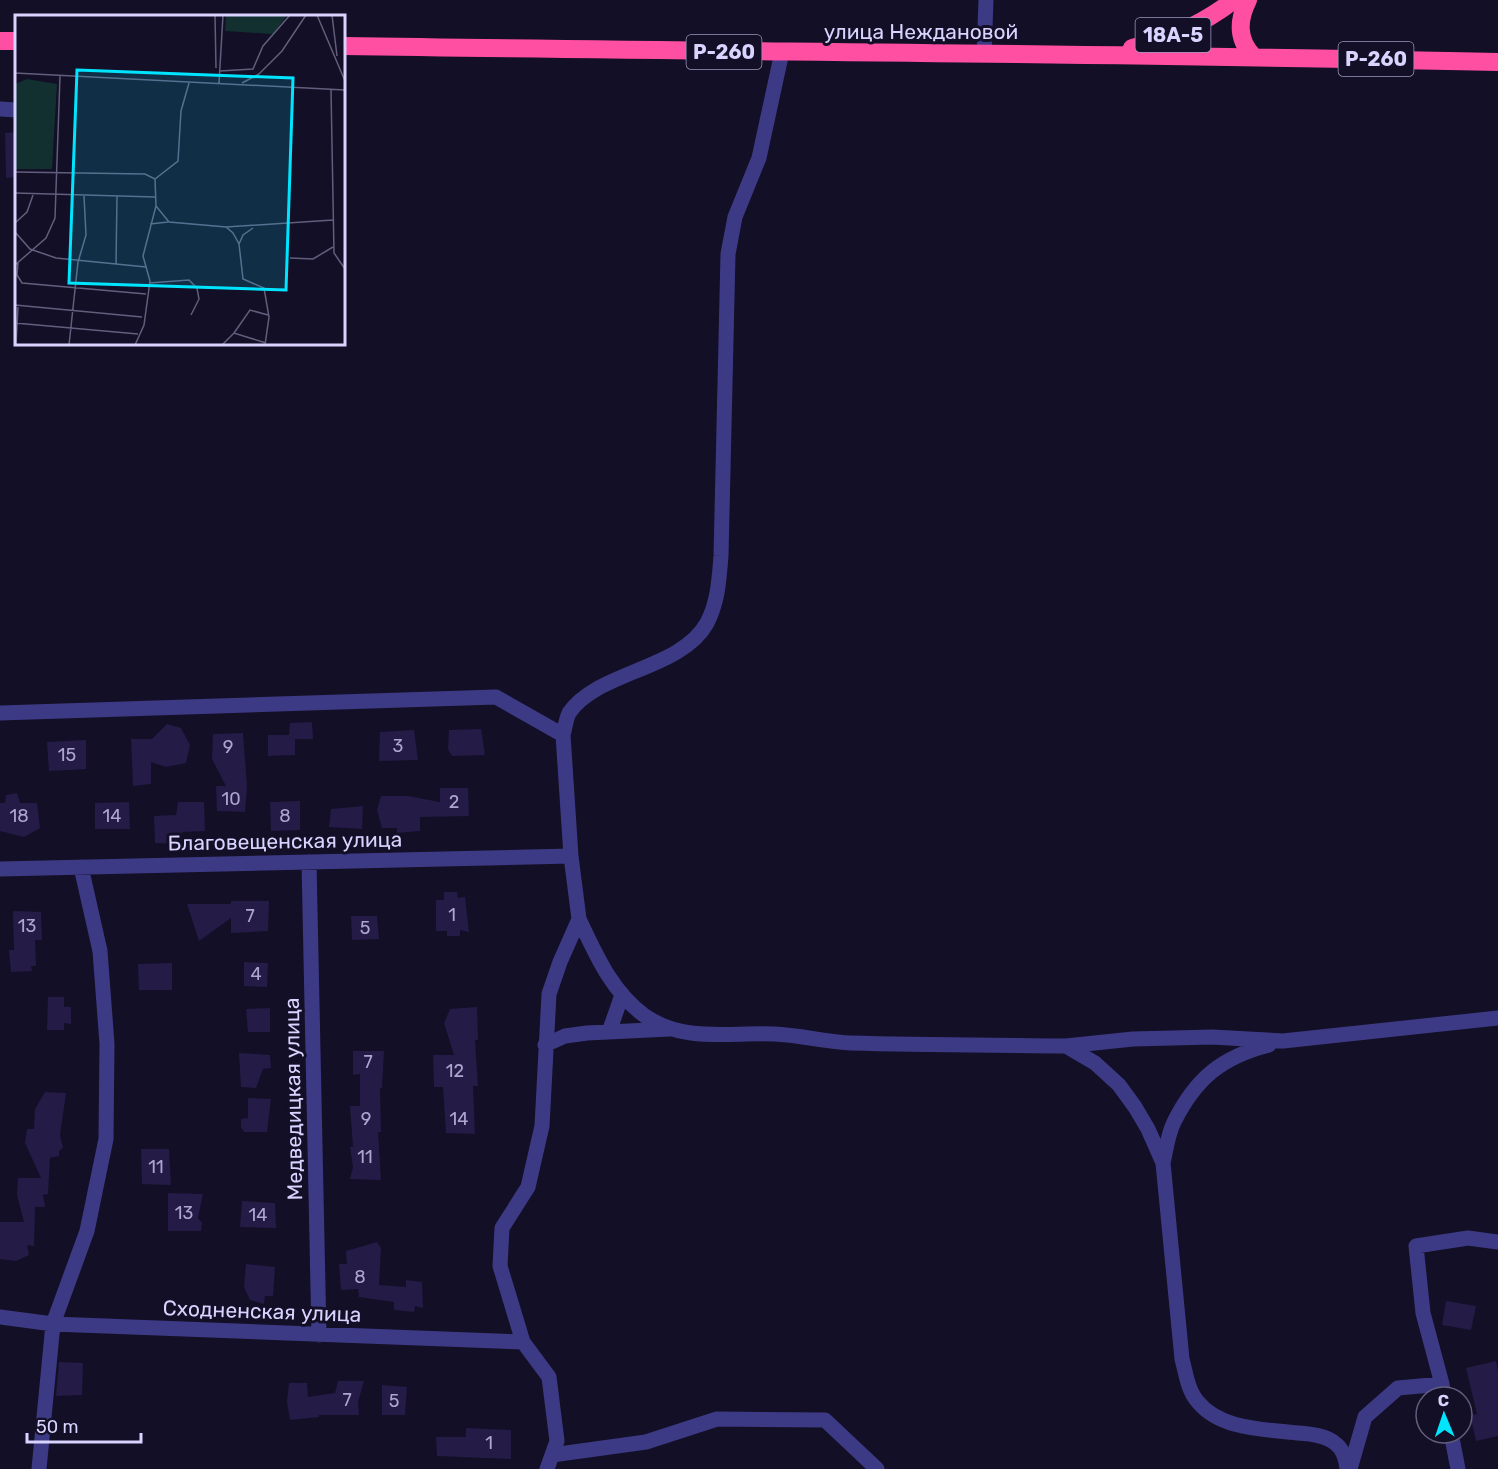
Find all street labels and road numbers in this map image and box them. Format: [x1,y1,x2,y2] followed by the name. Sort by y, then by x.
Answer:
[1136,18,1210,52] road number: 18А-5
[824,19,1018,44] street label: улица Неждановой
[686,35,762,69] road number: Р-260
[1338,42,1414,76] road number: Р-260
[167,826,403,856] street label: Благовещенская улица
[279,997,307,1201] street label: Медведицкая улица
[162,1295,362,1327] street label: Сходненская улица

